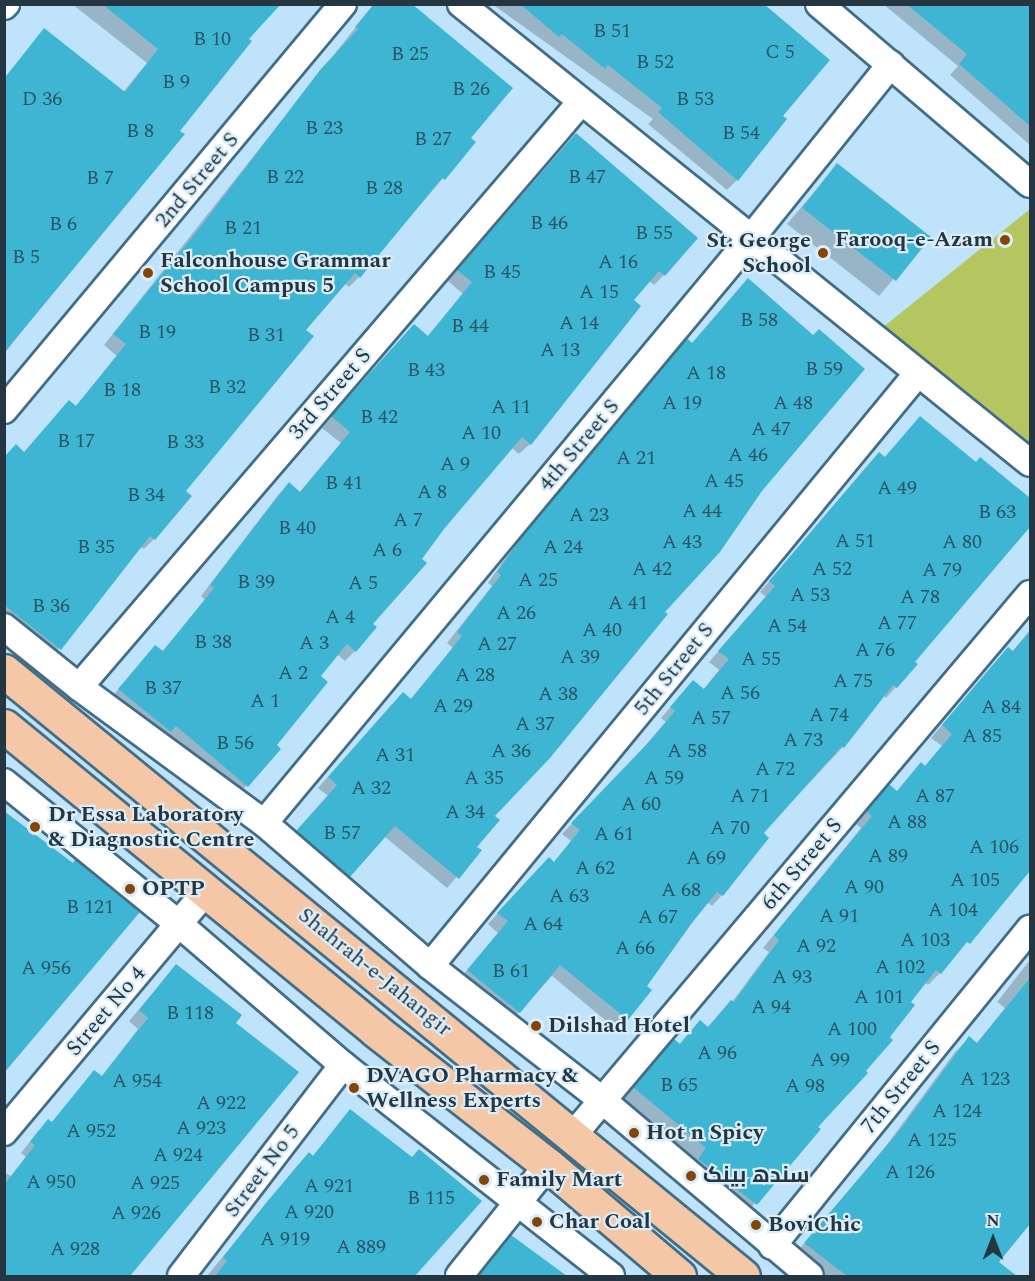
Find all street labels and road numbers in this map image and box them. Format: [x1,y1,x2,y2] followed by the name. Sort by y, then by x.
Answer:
[149,127,245,233] street label: 2nd Street S
[283,343,377,445] street label: 3rd Street S
[533,394,625,496] street label: 4th Street S
[628,617,720,721] street label: 5th Street S
[756,813,848,915] street label: 6th Street S
[293,902,457,1042] street label: Shahrah-e-Jahangir
[61,961,151,1061] street label: Street No 4
[855,1035,947,1139] street label: 7th Street S
[219,1119,305,1223] street label: Street No 5

